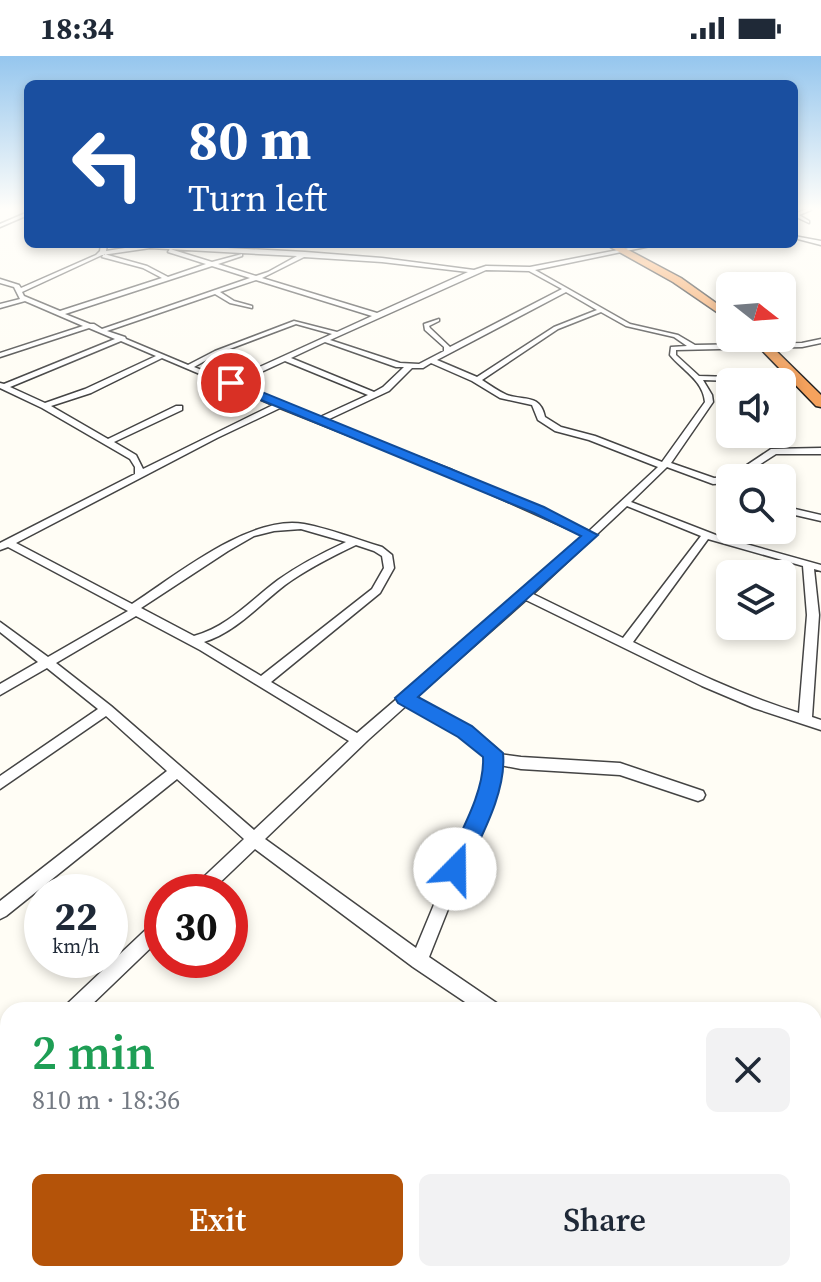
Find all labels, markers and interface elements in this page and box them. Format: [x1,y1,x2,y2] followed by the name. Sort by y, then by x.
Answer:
[40,8,114,49] text: 18:34
[188,101,311,178] text: 80 m
[56,112,160,216] icon: left
[188,174,327,223] text: Turn left
[716,272,796,352] north arrow
[716,272,796,640] map controls
[197,349,265,417] pin
[209,361,253,405] icon: arrive
[716,368,796,448] button: sound
[716,464,796,544] button: search
[716,560,796,640] button: layers
[413,827,497,911] position arrow
[144,874,248,978] speed limit sign: 30
[54,889,98,943] text: 22
[52,932,100,960] text: km/h
[32,1019,155,1085] text: 2 min
[706,1028,790,1112] button: close
[32,1082,180,1118] text: 810 m · 18:36
[32,1174,403,1266] button: Exit
[419,1174,790,1266] button: Share

